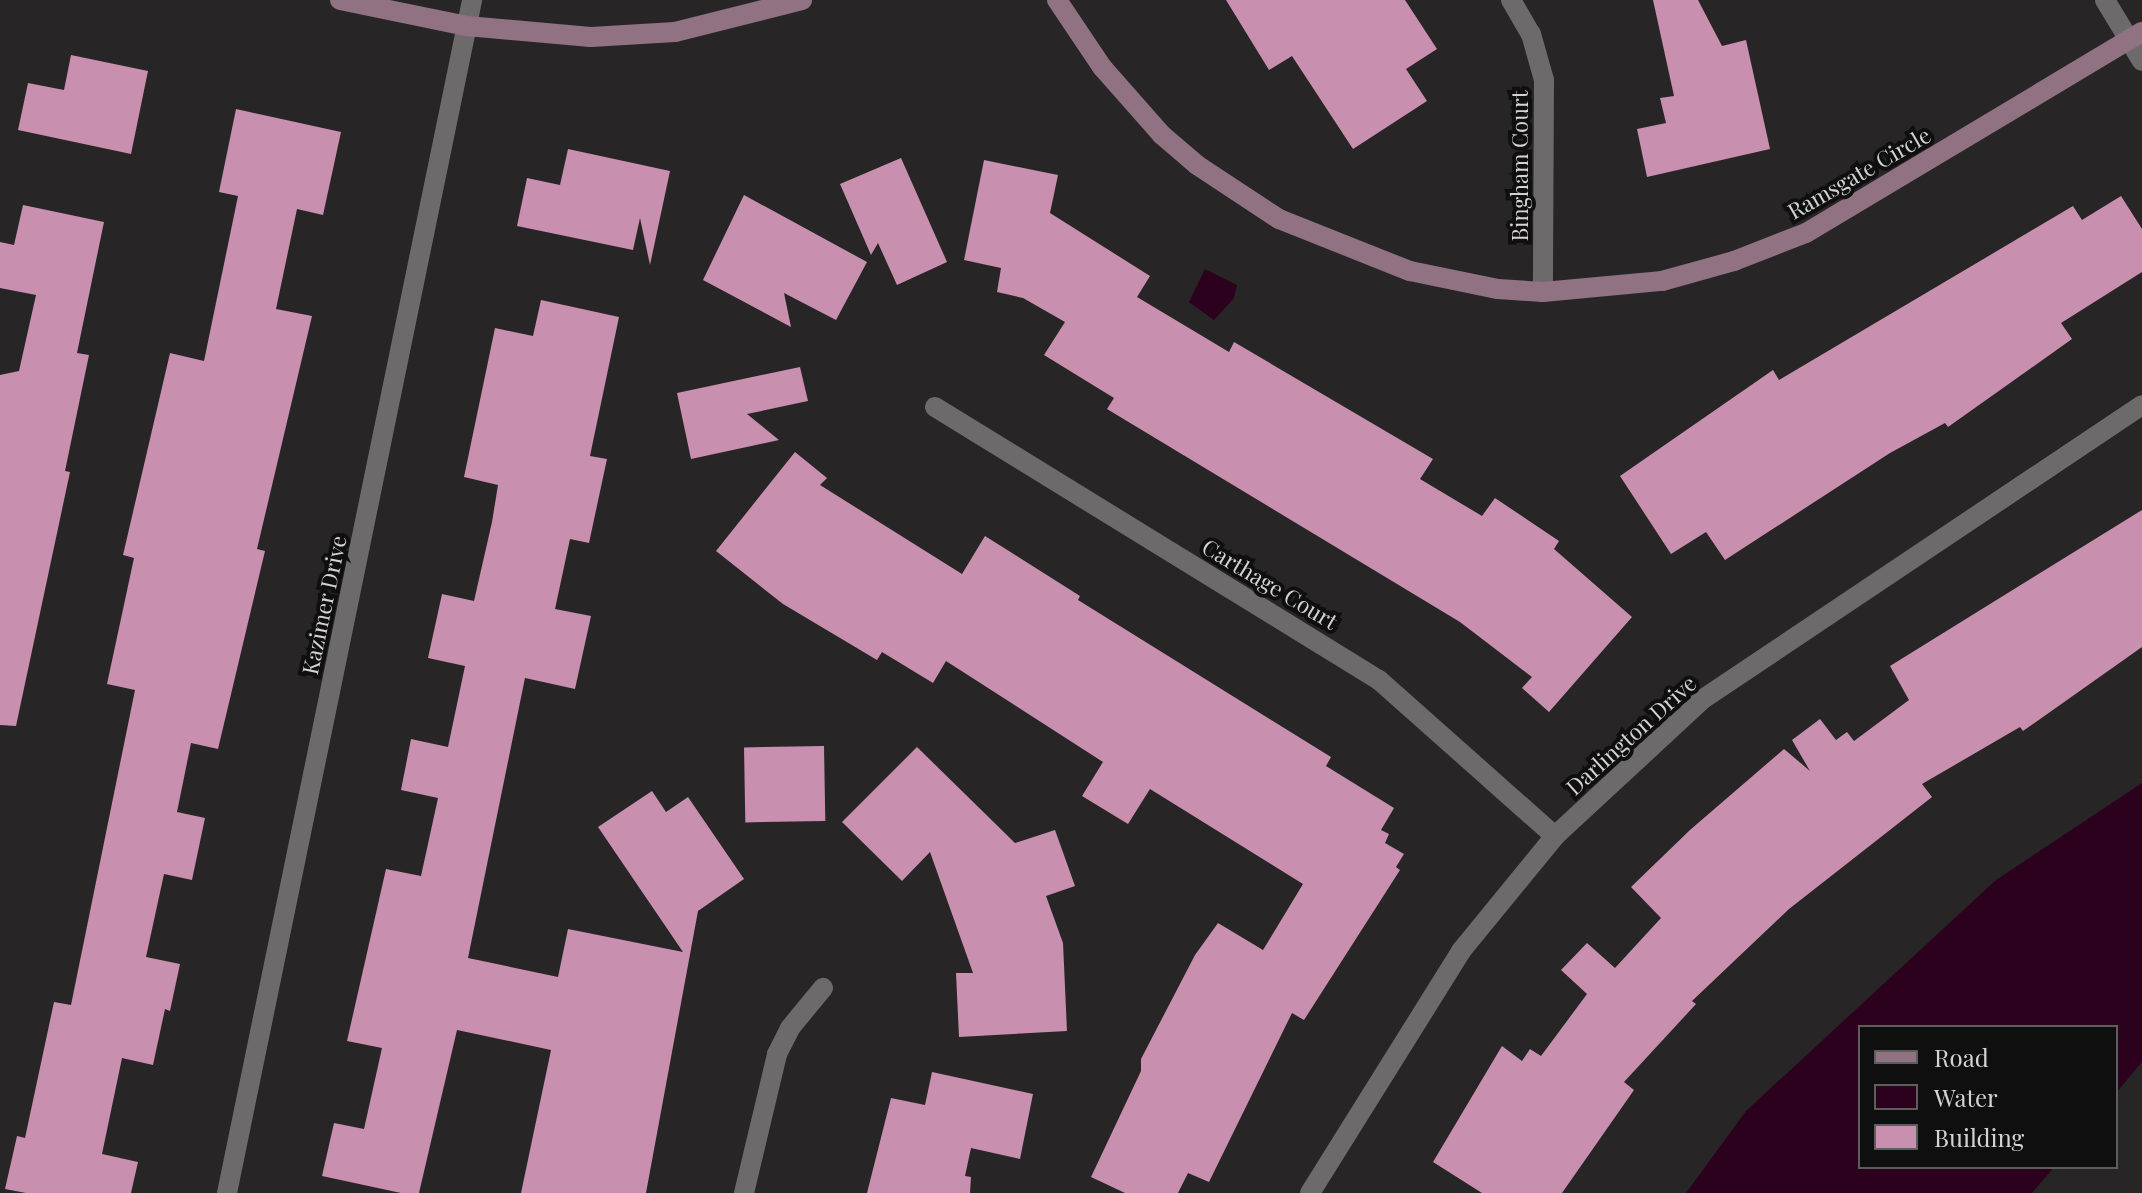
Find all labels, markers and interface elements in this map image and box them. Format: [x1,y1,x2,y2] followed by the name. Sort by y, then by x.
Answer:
[1507,90,1533,242] street label: Bingham Court
[1783,122,1935,224] street label: Ramsgate Circle
[296,533,352,677] street label: Kazimer Drive
[1198,533,1342,635] street label: Carthage Court
[1561,670,1701,800] street label: Darlington Drive
[1858,1025,2118,1169] legend
[1934,1041,1989,1073] text: Road
[1934,1081,1998,1113] text: Water
[1934,1121,2024,1153] text: Building

